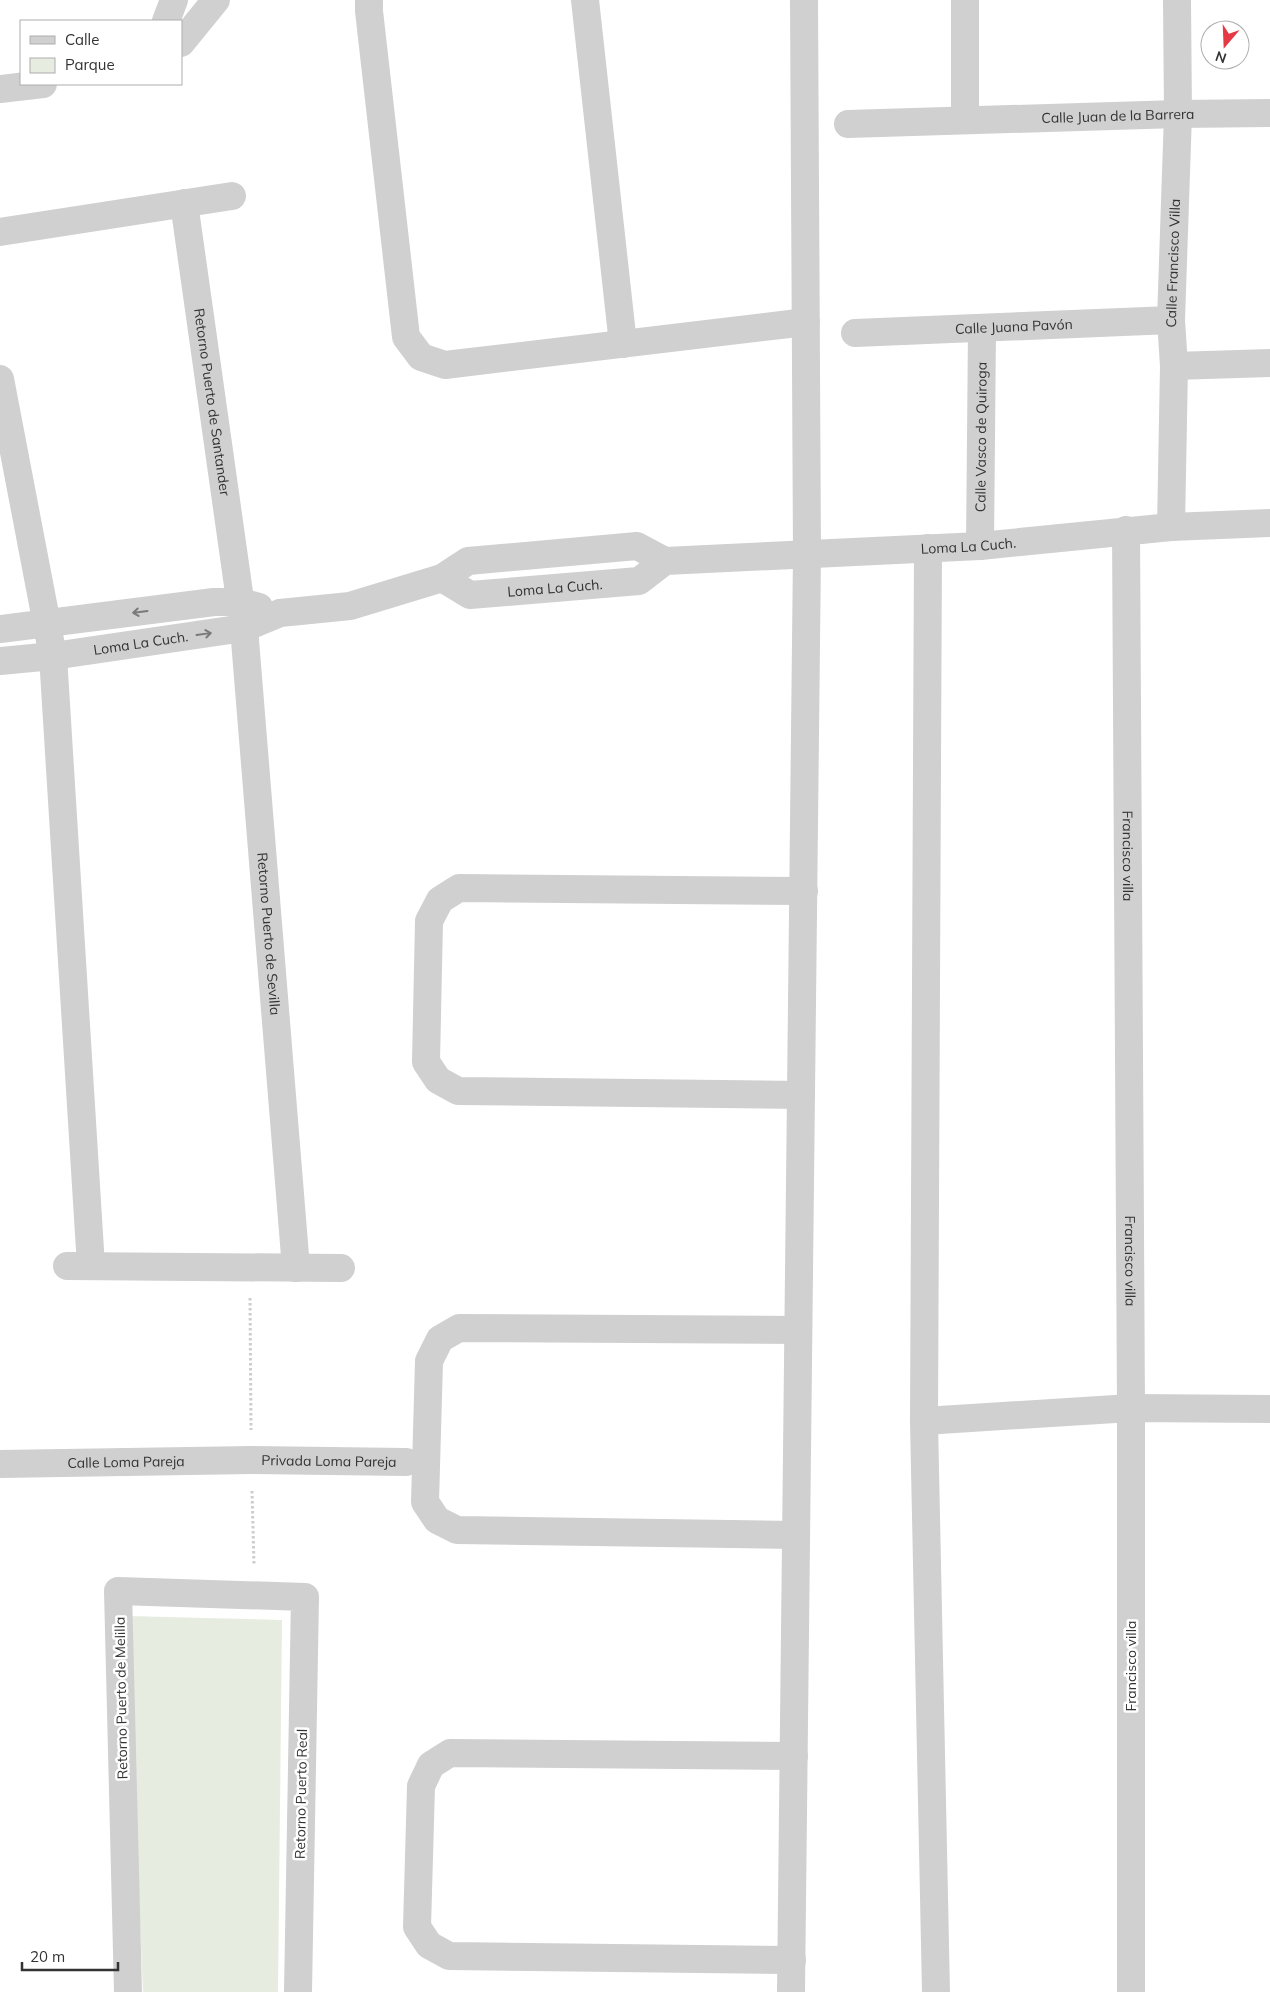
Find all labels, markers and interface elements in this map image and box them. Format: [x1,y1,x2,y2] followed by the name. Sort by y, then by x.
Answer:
[20,20,182,85] legend
[1200,20,1250,70] north arrow
[65,30,99,49] text: Calle
[1213,47,1229,68] text: N
[65,55,115,74] text: Parque
[1041,105,1194,127] street label: Calle Juan de la Barrera
[1162,198,1184,328] street label: Calle Francisco Villa
[190,307,234,498] street label: Retorno Puerto de Santander
[955,315,1073,338] street label: Calle Juana Pavón
[971,362,991,512] street label: Calle Vasco de Quiroga
[920,533,1017,558] street label: Loma La Cuch.
[507,575,603,601] street label: Loma La Cuch.
[132,607,148,617] one-way arrow
[92,627,189,659] street label: Loma La Cuch.
[196,629,212,639] one-way arrow
[1119,810,1137,902] street label: Francisco villa
[253,852,284,1016] street label: Retorno Puerto de Sevilla
[1121,1215,1139,1307] street label: Francisco villa
[261,1451,397,1471] street label: Privada Loma Pareja
[67,1452,185,1472] street label: Calle Loma Pareja
[111,1617,131,1779] street label: Retorno Puerto de Melilla
[1122,1621,1140,1711] street label: Francisco villa
[291,1729,311,1859] street label: Retorno Puerto Real
[22,1940,119,1972] scale bar
[30,1947,65,1966] text: 20 m

